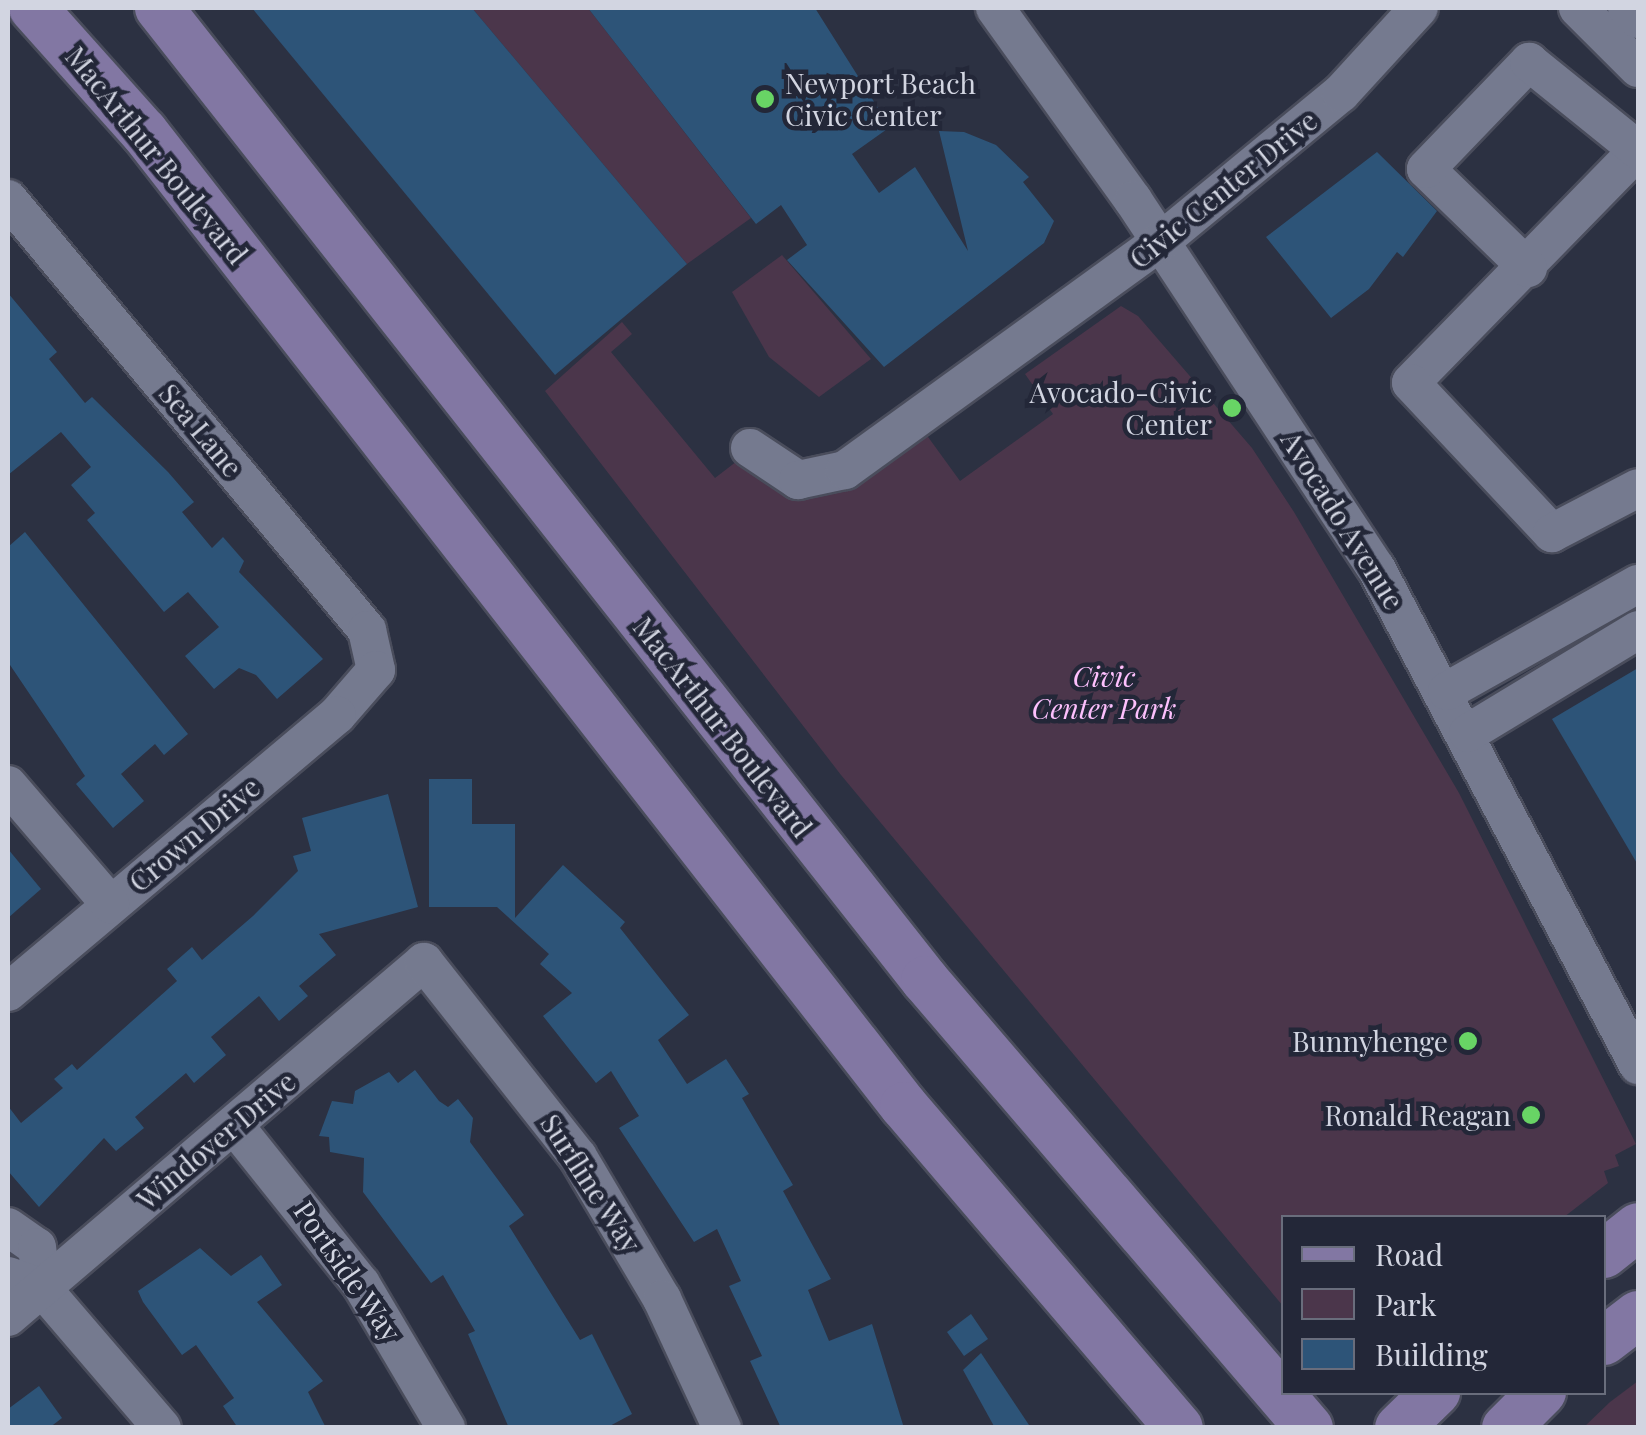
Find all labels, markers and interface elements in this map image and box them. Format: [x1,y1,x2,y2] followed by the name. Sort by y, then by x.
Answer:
[59,39,255,271] street label: MacArthur Boulevard
[785,66,976,132] place label: Newport Beach Civic Center
[754,88,776,110] marker: Newport Beach Civic Center
[1122,103,1324,275] street label: Civic Center Drive
[1029,375,1212,441] place label: Avocado-Civic Center
[152,376,250,484] street label: Sea Lane
[1221,397,1243,419] marker: Avocado-Civic Center
[1274,424,1412,616] street label: Avocado Avenue
[627,610,819,844] street label: MacArthur Boulevard
[1032,659,1176,725] park label: Civic Center Park
[122,770,266,898] street label: Crown Drive
[1292,1024,1448,1058] place label: Bunnyhenge
[1457,1030,1479,1052] marker: Bunnyhenge
[130,1064,302,1216] street label: Windover Drive
[1324,1098,1511,1132] place label: Ronald Reagan
[1520,1104,1542,1126] marker: Ronald Reagan
[534,1107,648,1259] street label: Surfline Way
[287,1194,409,1348] street label: Portside Way
[1281,1215,1606,1395] legend
[1375,1234,1443,1274] text: Road
[1375,1284,1437,1324] text: Park
[1375,1334,1488,1374] text: Building

